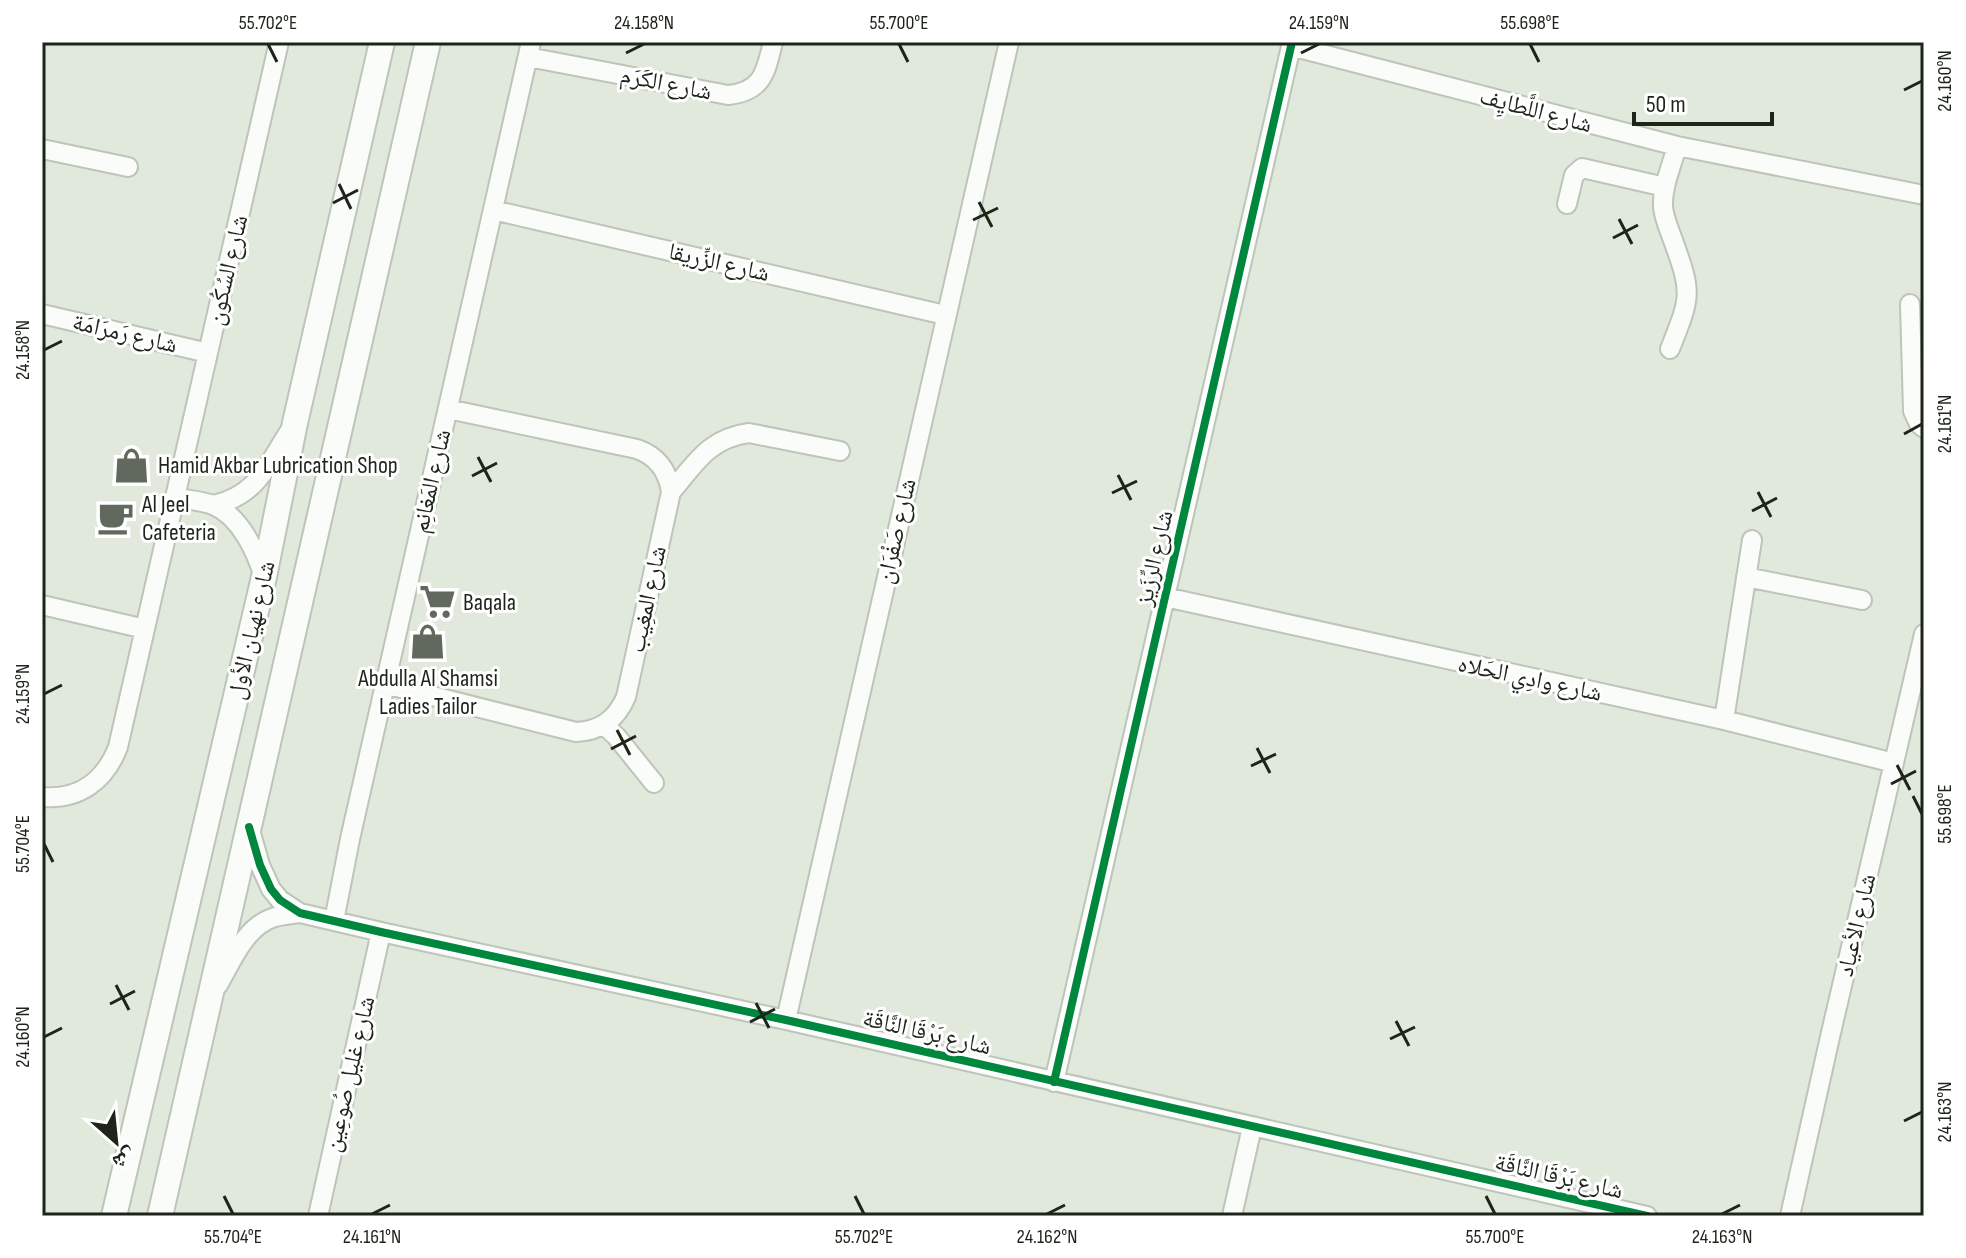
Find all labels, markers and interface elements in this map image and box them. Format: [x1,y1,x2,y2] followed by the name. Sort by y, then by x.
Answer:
[239,11,297,35] text: 55.702°E
[614,11,674,35] text: 24.158°N
[869,11,929,35] text: 55.700°E
[1289,11,1349,35] text: 24.159°N
[1500,11,1560,35] text: 55.698°E
[1933,50,1957,112] text: 24.160°N
[617,60,714,108] street label: شارع الكَرَم
[1634,76,1772,126] scale bar
[1476,80,1596,141] street label: شارع اللَّطايِف
[1646,90,1686,119] text: 50 m
[201,212,254,328] street label: شارع السُكُون
[666,237,772,288] street label: شارع الزِّريقا
[70,307,180,360] street label: شارع رَمرَامَة
[11,320,35,380] text: 24.158°N
[1933,395,1957,453] text: 24.161°N
[405,426,458,536] street label: شارع المَغانِم
[113,446,151,484] shop icon: Hamid Akbar Lubrication Shop
[158,451,398,480] place label: Hamid Akbar Lubrication Shop
[870,476,923,587] street label: شارع صَفْرَان
[141,490,216,547] place label: Al Jeel Cafeteria
[97,499,135,537] cafe icon: Al Jeel Cafeteria
[1129,508,1180,610] street label: شارع الرِّزَيز
[622,543,673,655] street label: شارع المغِيب
[221,558,282,702] street label: شارع نهيان الأول
[418,583,456,621] supermarket icon: Baqala
[463,588,516,617] place label: Baqala
[409,622,447,660] shop icon: Abdulla Al Shamsi Ladies Tailor
[1455,649,1604,712] street label: شارع وادِي الحَلاه
[11,664,35,724] text: 24.159°N
[357,664,498,721] place label: Abdulla Al Shamsi Ladies Tailor
[1933,784,1957,844] text: 55.698°E
[11,815,35,873] text: 55.704°E
[1831,871,1882,979] street label: شارع الأعياد
[317,993,381,1155] street label: شارع غليل صُوعِين
[860,1004,994,1061] street label: شارع بَرْقَا النَّاقَة
[11,1006,35,1068] text: 24.160°N
[1933,1082,1957,1142] text: 24.163°N
[76,1102,156,1182] north arrow
[108,1141,141,1176] text: ش
[1492,1148,1626,1205] street label: شارع بَرْقَا النَّاقَة
[204,1225,262,1249] text: 55.704°E
[343,1225,401,1249] text: 24.161°N
[835,1225,893,1249] text: 55.702°E
[1017,1225,1077,1249] text: 24.162°N
[1465,1225,1525,1249] text: 55.700°E
[1692,1225,1752,1249] text: 24.163°N

